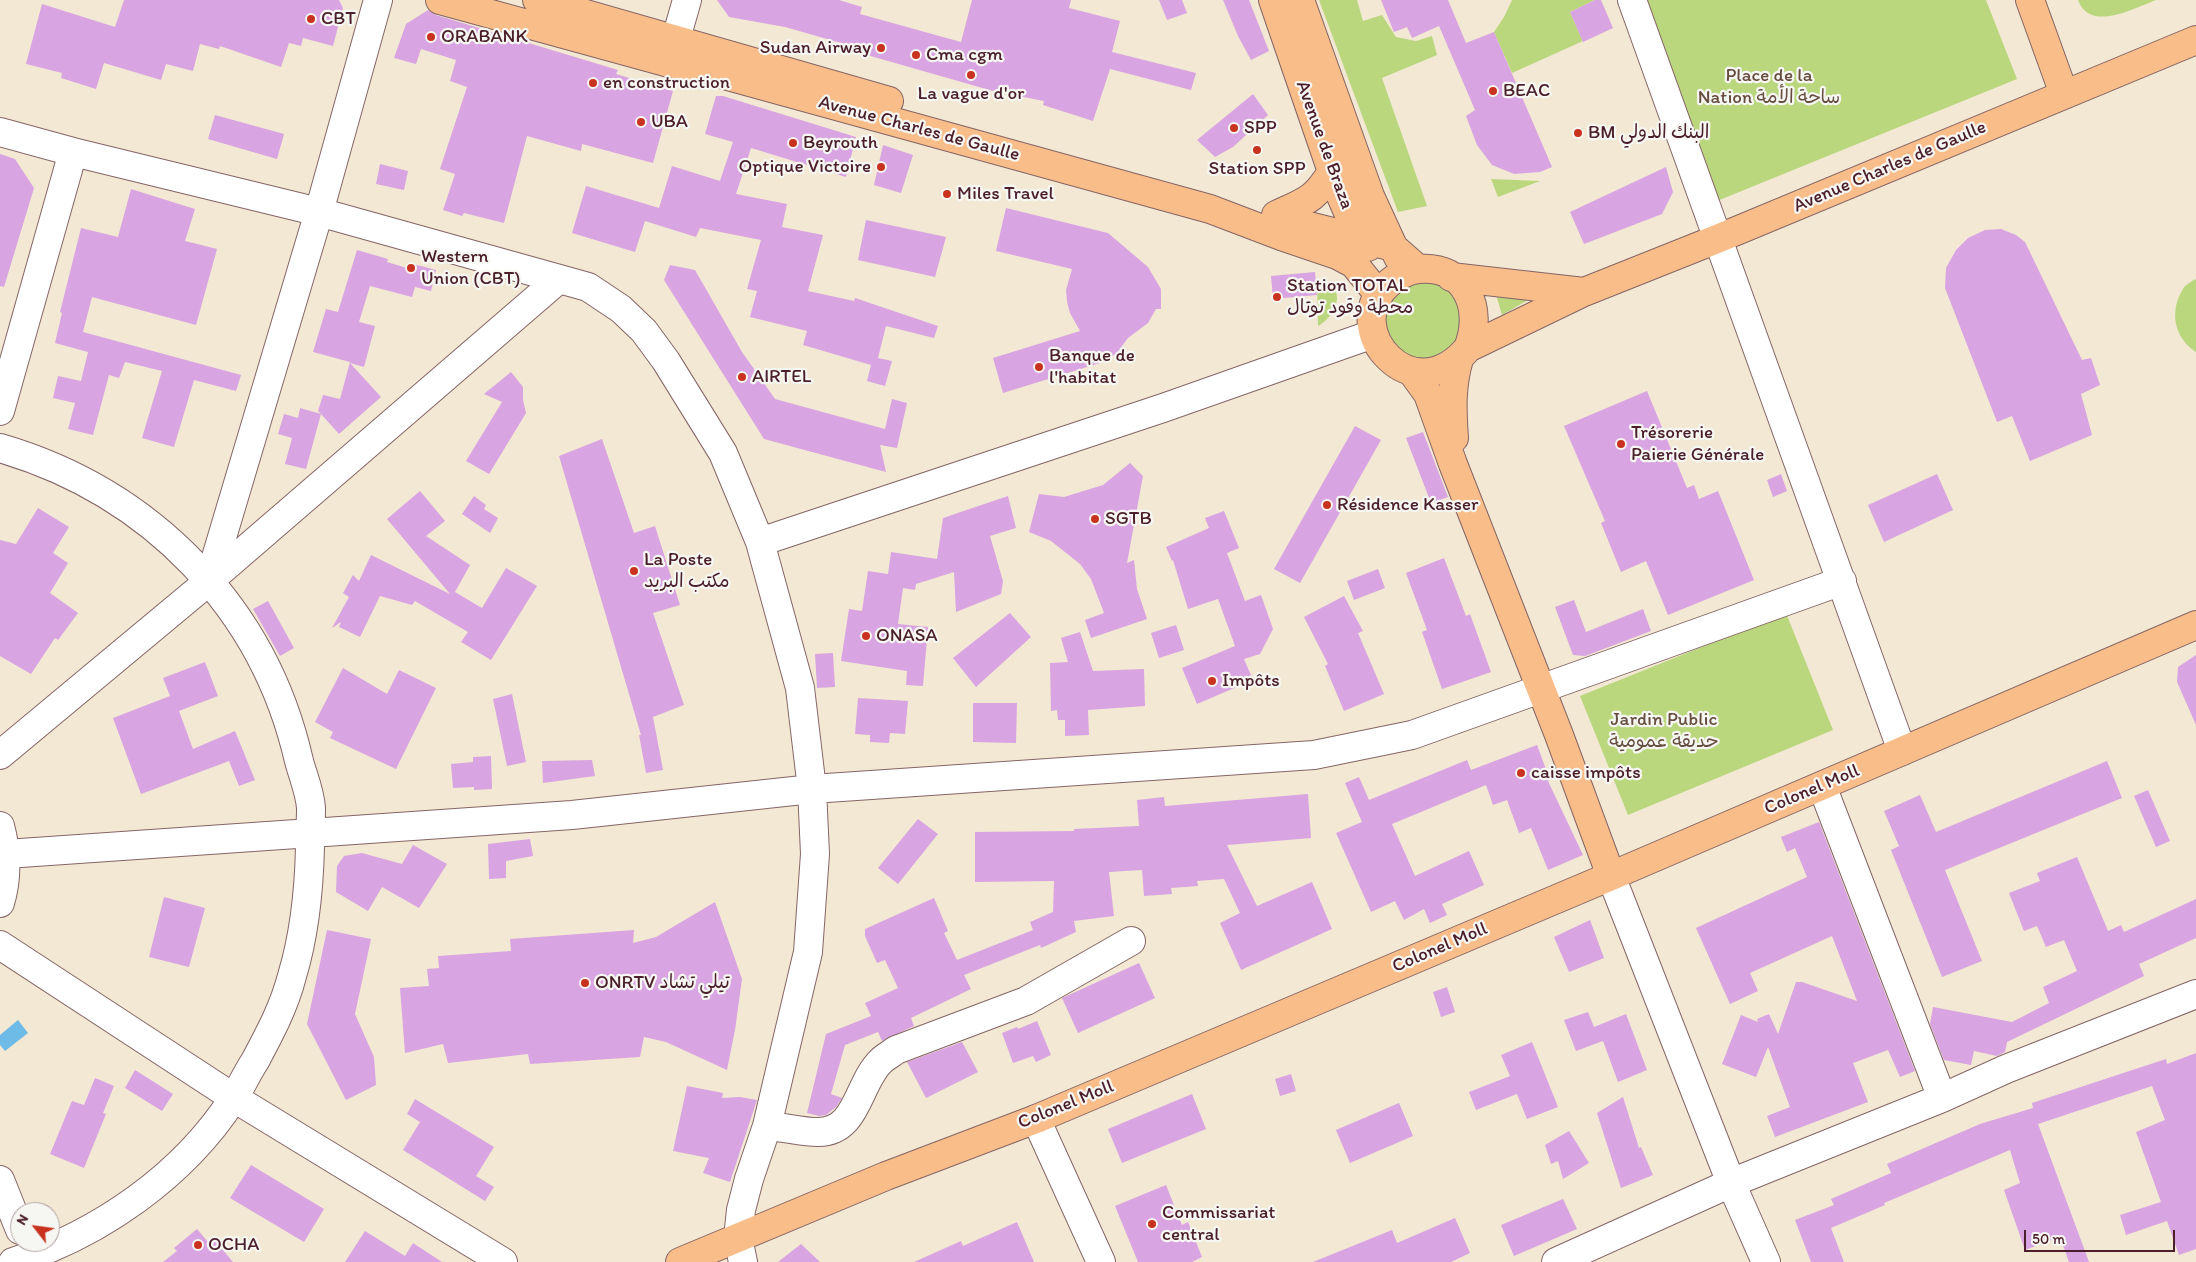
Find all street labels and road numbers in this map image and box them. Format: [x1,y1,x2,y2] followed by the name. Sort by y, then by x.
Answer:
[1290,78,1358,212] street label: Avenue de Braza
[816,91,1022,167] street label: Avenue Charles de Gaulle
[1790,116,1990,218] street label: Avenue Charles de Gaulle
[1761,760,1863,820] street label: Colonel Moll
[1389,918,1491,978] street label: Colonel Moll
[1015,1075,1117,1135] street label: Colonel Moll

